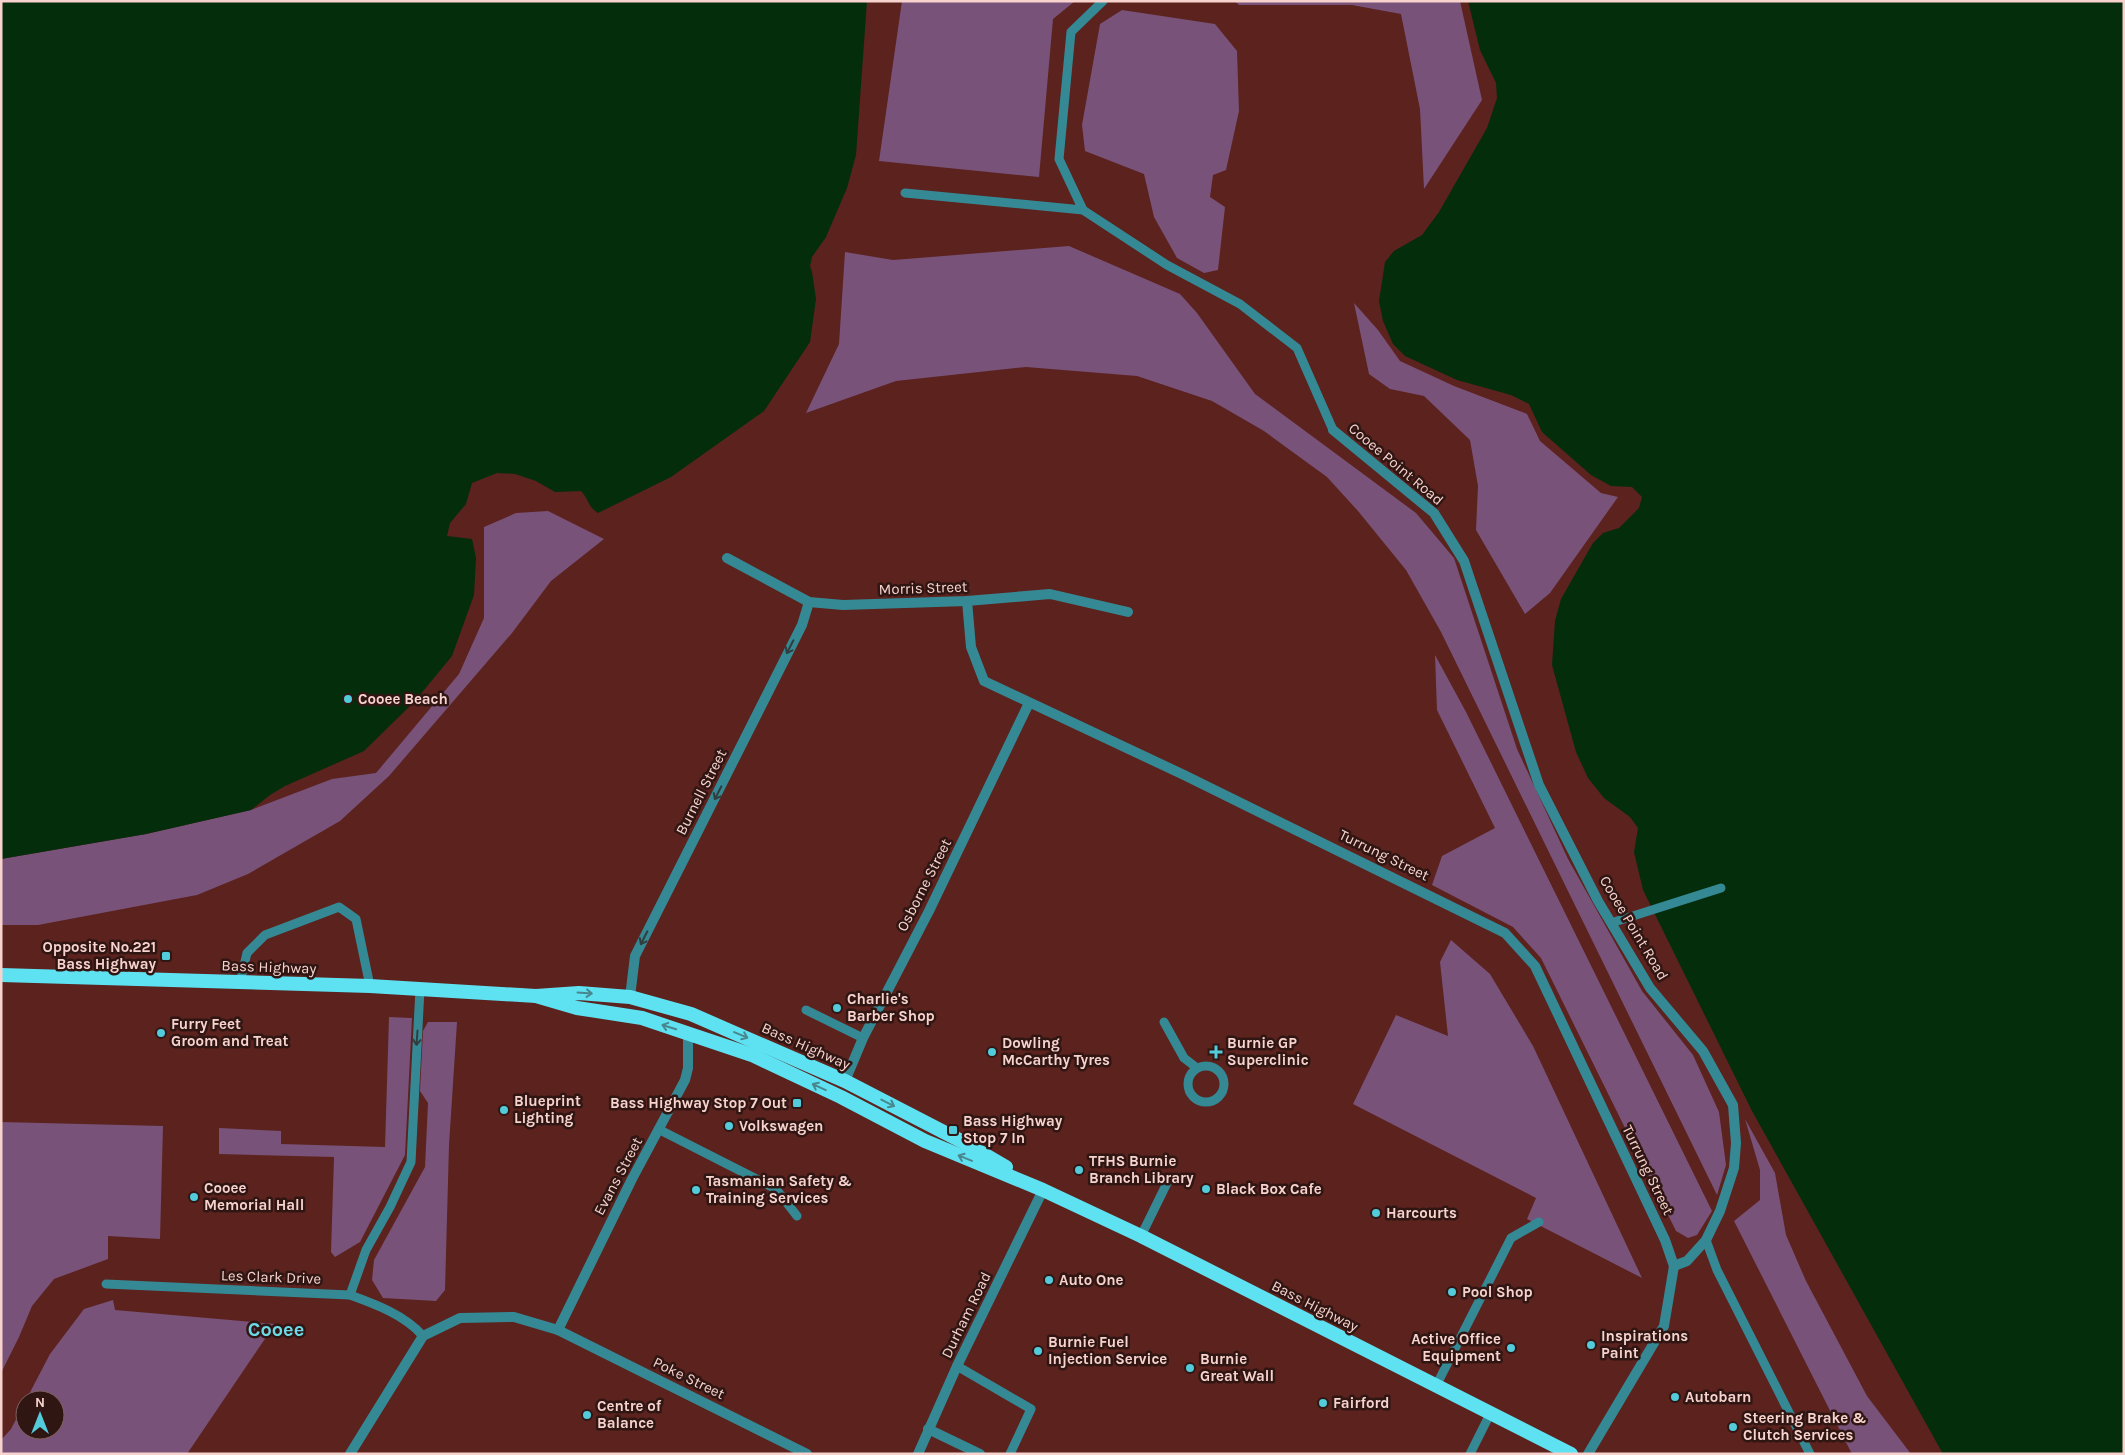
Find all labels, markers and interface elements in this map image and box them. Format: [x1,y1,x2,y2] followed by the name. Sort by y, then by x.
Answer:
[1345,419,1447,509] street label: Cooee Point Road
[878,577,968,599] street label: Morris Street
[785,640,795,655] one-way arrow
[358,690,448,708] place label: Cooee Beach
[342,693,354,705] marker: Cooee Beach
[672,746,730,838] street label: Burnell Street
[712,785,722,800] one-way arrow
[1336,825,1432,885] street label: Turrung Street
[893,835,955,934] street label: Osborne Street
[1596,873,1672,983] street label: Cooee Point Road
[639,930,648,945] one-way arrow
[43,938,156,973] place label: Opposite No.221 Bass Highway
[160,950,172,962] marker: Opposite No.221 Bass Highway
[221,956,317,978] street label: Bass Highway
[577,989,593,998] one-way arrow
[847,990,935,1025] place label: Charlie's Barber Shop
[831,1002,843,1014] marker: Charlie's Barber Shop
[171,1015,288,1050] place label: Furry Feet Groom and Treat
[759,1018,853,1074] street label: Bass Highway
[661,1021,677,1031] one-way arrow
[155,1027,167,1039] marker: Furry Feet Groom and Treat
[413,1030,422,1046] one-way arrow
[733,1032,748,1041] one-way arrow
[1002,1034,1110,1069] place label: Dowling McCarthy Tyres
[1227,1034,1309,1069] place label: Burnie GP Superclinic
[1209,1045,1223,1059] marker: Burnie GP Superclinic
[986,1046,998,1058] marker: Dowling McCarthy Tyres
[812,1082,827,1091] one-way arrow
[514,1092,581,1127] place label: Blueprint Lighting
[610,1094,787,1112] place label: Bass Highway Stop 7 Out
[791,1097,803,1109] marker: Bass Highway Stop 7 Out
[880,1099,895,1108] one-way arrow
[498,1104,510,1116] marker: Blueprint Lighting
[963,1112,1063,1147] place label: Bass Highway Stop 7 In
[739,1117,823,1135] place label: Volkswagen
[723,1120,735,1132] marker: Volkswagen
[1618,1122,1678,1218] street label: Turrung Street
[947,1124,959,1136] marker: Bass Highway Stop 7 In
[590,1134,646,1218] street label: Evans Street
[1089,1152,1194,1187] place label: TFHS Burnie Branch Library
[958,1153,974,1162] one-way arrow
[1073,1164,1085,1176] marker: TFHS Burnie Branch Library
[706,1172,852,1207] place label: Tasmanian Safety & Training Services
[204,1179,304,1214] place label: Cooee Memorial Hall
[1216,1180,1322,1198] place label: Black Box Cafe
[1200,1183,1212,1195] marker: Black Box Cafe
[690,1184,702,1196] marker: Tasmanian Safety & Training Services
[188,1191,200,1203] marker: Cooee Memorial Hall
[1386,1204,1457,1222] place label: Harcourts
[1370,1207,1382,1219] marker: Harcourts
[221,1266,321,1288] street label: Les Clark Drive
[937,1269,995,1361] street label: Durham Road
[1059,1271,1124,1289] place label: Auto One
[1043,1274,1055,1286] marker: Auto One
[1269,1276,1361,1336] street label: Bass Highway
[1462,1283,1533,1301] place label: Pool Shop
[1446,1286,1458,1298] marker: Pool Shop
[248,1318,304,1341] district label: Cooee
[1601,1327,1688,1362] place label: Inspirations Paint
[1411,1330,1501,1365] place label: Active Office Equipment
[1048,1333,1167,1368] place label: Burnie Fuel Injection Service
[1585,1339,1597,1351] marker: Inspirations Paint
[1505,1342,1517,1354] marker: Active Office Equipment
[1032,1345,1044,1357] marker: Burnie Fuel Injection Service
[1200,1350,1274,1385] place label: Burnie Great Wall
[650,1353,728,1403] street label: Poke Street
[1184,1362,1196,1374] marker: Burnie Great Wall
[1685,1388,1751,1406] place label: Autobarn
[15,1390,65,1440] north arrow
[1669,1391,1681,1403] marker: Autobarn
[35,1394,45,1411] text: N
[1333,1394,1390,1412] place label: Fairford
[597,1397,662,1432] place label: Centre of Balance
[1317,1397,1329,1409] marker: Fairford
[581,1409,593,1421] marker: Centre of Balance
[1743,1409,1867,1444] place label: Steering Brake & Clutch Services
[1727,1421,1739,1433] marker: Steering Brake & Clutch Services

